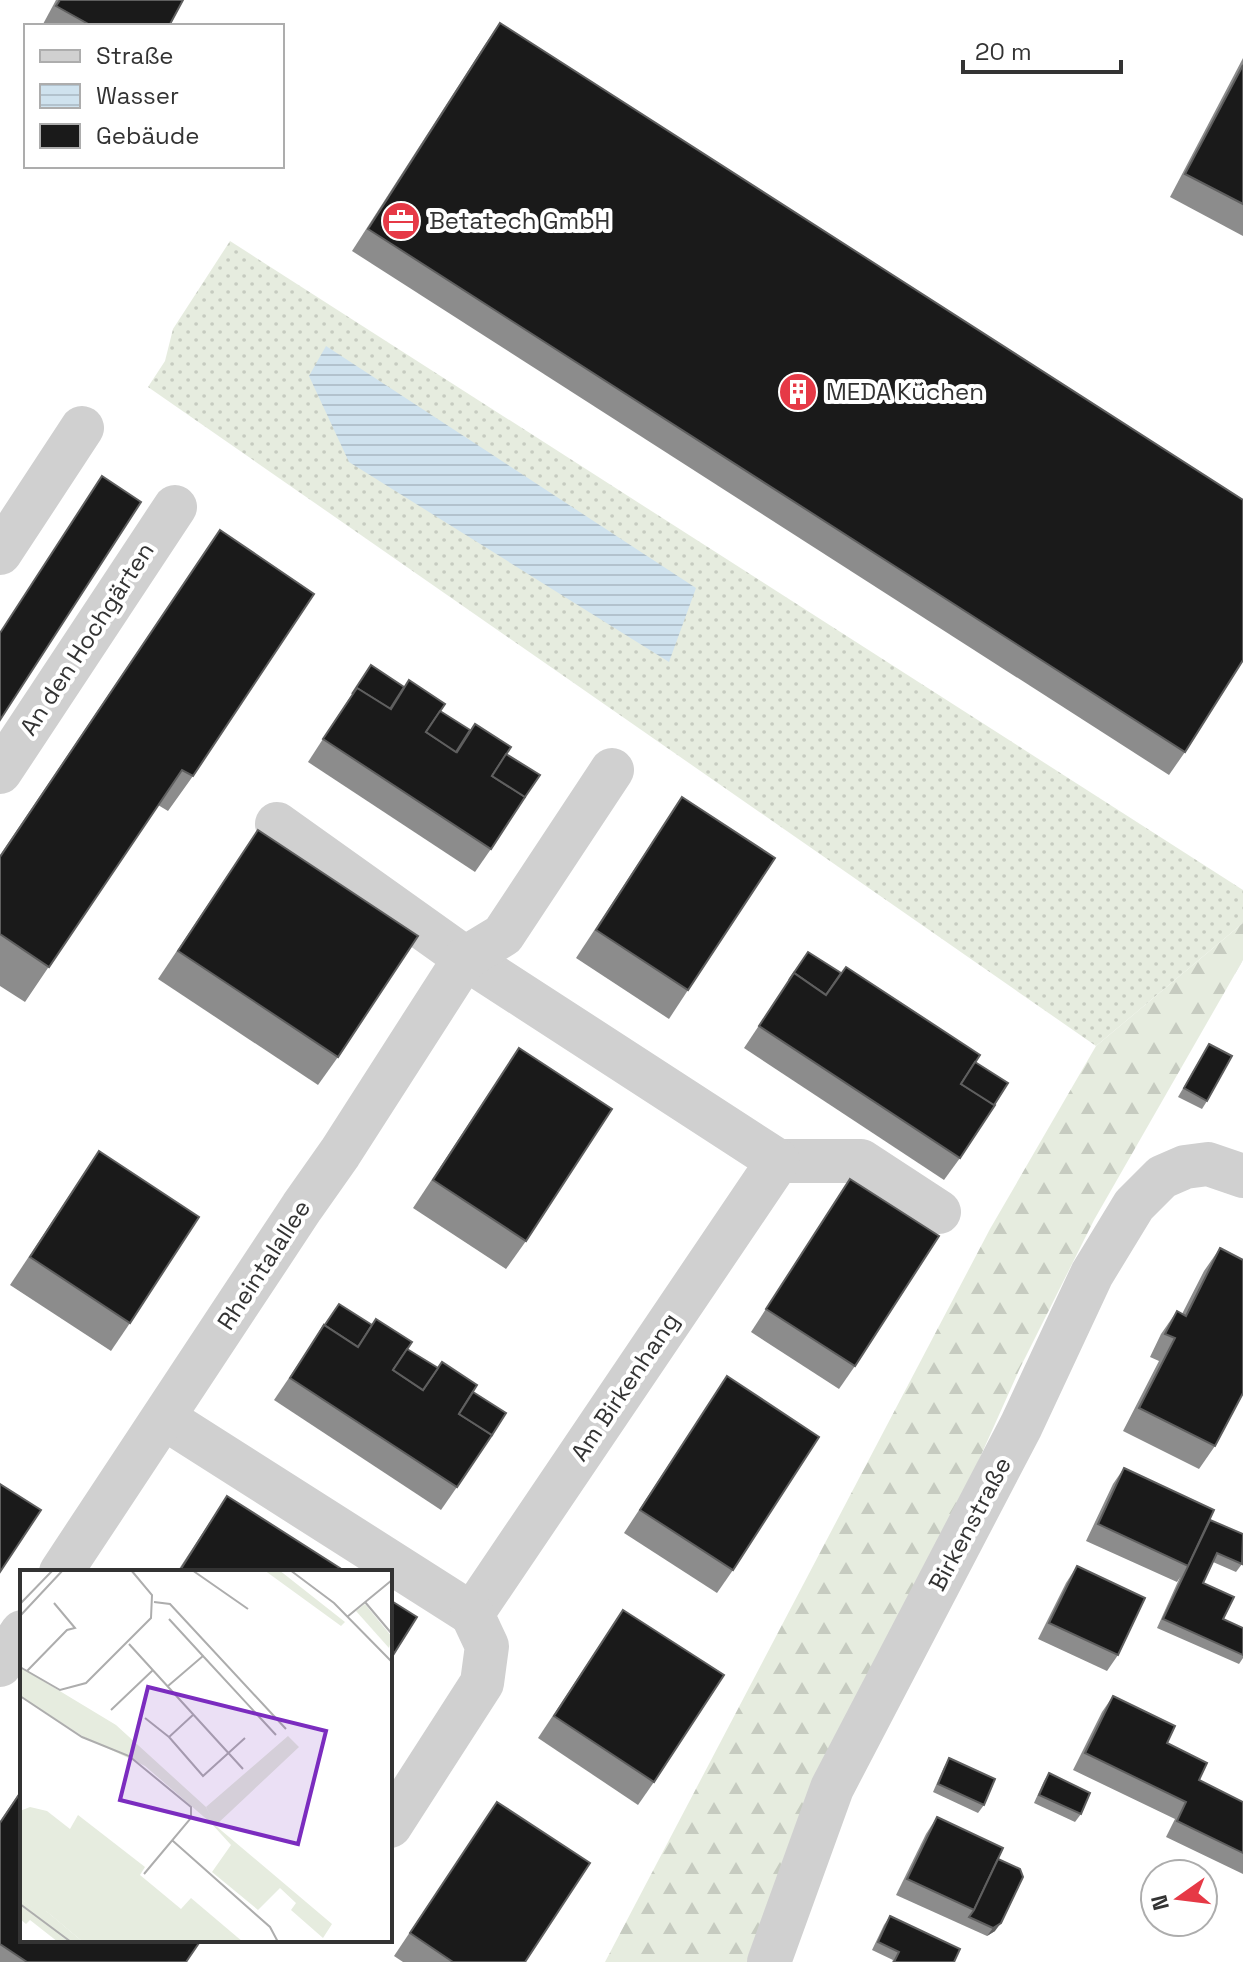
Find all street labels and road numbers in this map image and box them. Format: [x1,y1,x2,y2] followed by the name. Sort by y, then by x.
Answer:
[13,536,161,741] street label: An den Hochgärten
[210,1194,317,1336] street label: Rheintalallee
[563,1307,686,1467] street label: Am Birkenhang
[921,1452,1018,1596] street label: Birkenstraße

